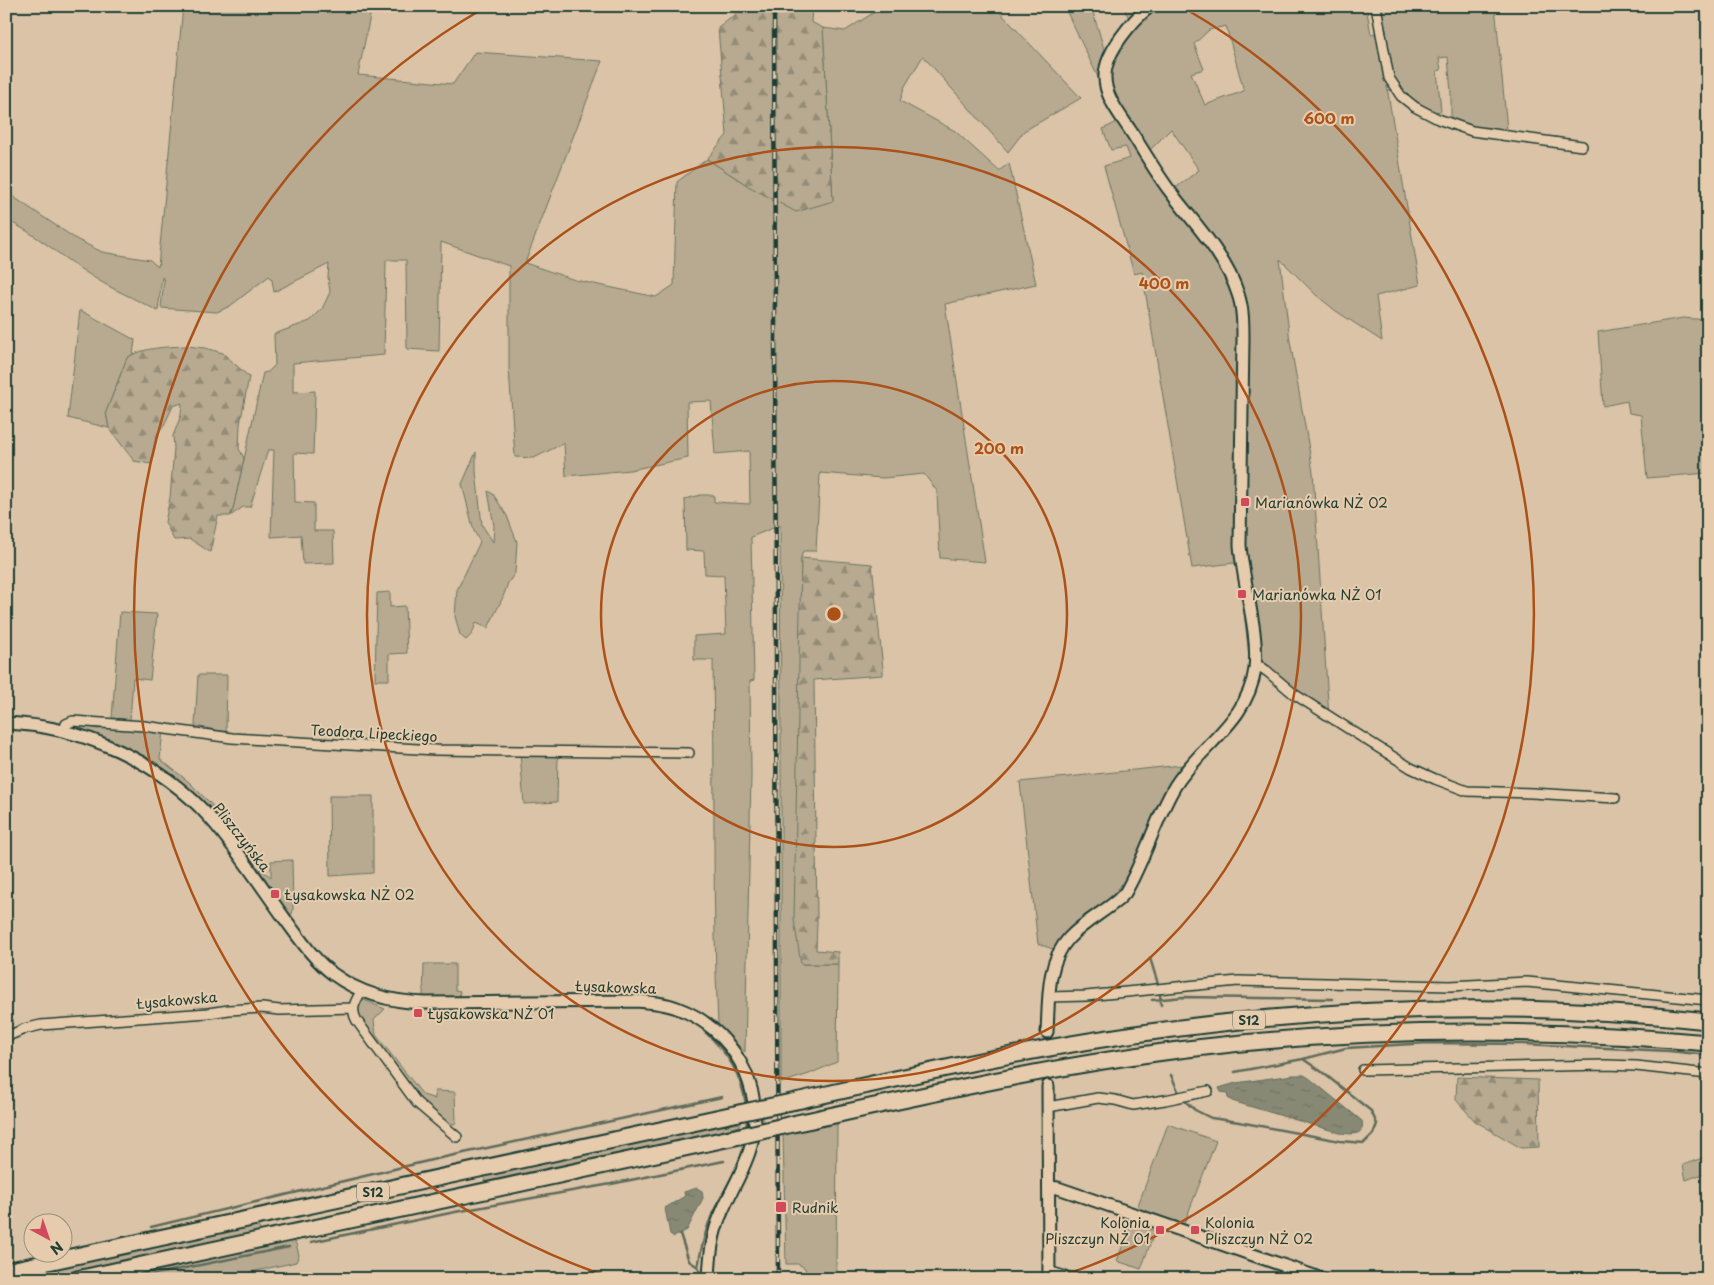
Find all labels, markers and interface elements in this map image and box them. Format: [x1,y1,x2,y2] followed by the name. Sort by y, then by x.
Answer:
[1303,106,1355,129] text: 600 m
[1139,271,1189,294] text: 400 m
[974,436,1024,459] text: 200 m
[1255,492,1388,513] place label: Marianówka NŻ 02
[1239,496,1251,508] marker: Marianówka NŻ 02
[1252,584,1382,605] place label: Marianówka NŻ 01
[1236,588,1248,600] marker: Marianówka NŻ 01
[825,605,843,623] centre of rings
[310,719,438,747] street label: Teodora Lipeckiego
[208,798,276,876] street label: Pliszczyńska
[284,884,415,905] place label: Łysakowska NŻ 02
[269,888,281,900] marker: Łysakowska NŻ 02
[575,975,657,999] street label: Łysakowska
[135,986,218,1014] street label: Łysakowska
[427,1003,554,1024] place label: Łysakowska NŻ 01
[412,1007,424,1019] marker: Łysakowska NŻ 01
[1233,1010,1265,1030] road number: S12
[357,1182,389,1202] road number: S12
[792,1197,839,1218] place label: Rudnik
[774,1200,788,1214] marker: Rudnik
[22,1212,72,1262] north arrow
[1045,1212,1150,1249] place label: Kolonia Pliszczyn NŻ 01
[1205,1212,1313,1249] place label: Kolonia Pliszczyn NŻ 02
[1154,1224,1166,1236] marker: Kolonia Pliszczyn NŻ 01
[1189,1224,1201,1236] marker: Kolonia Pliszczyn NŻ 02
[46,1237,68,1260] text: N

